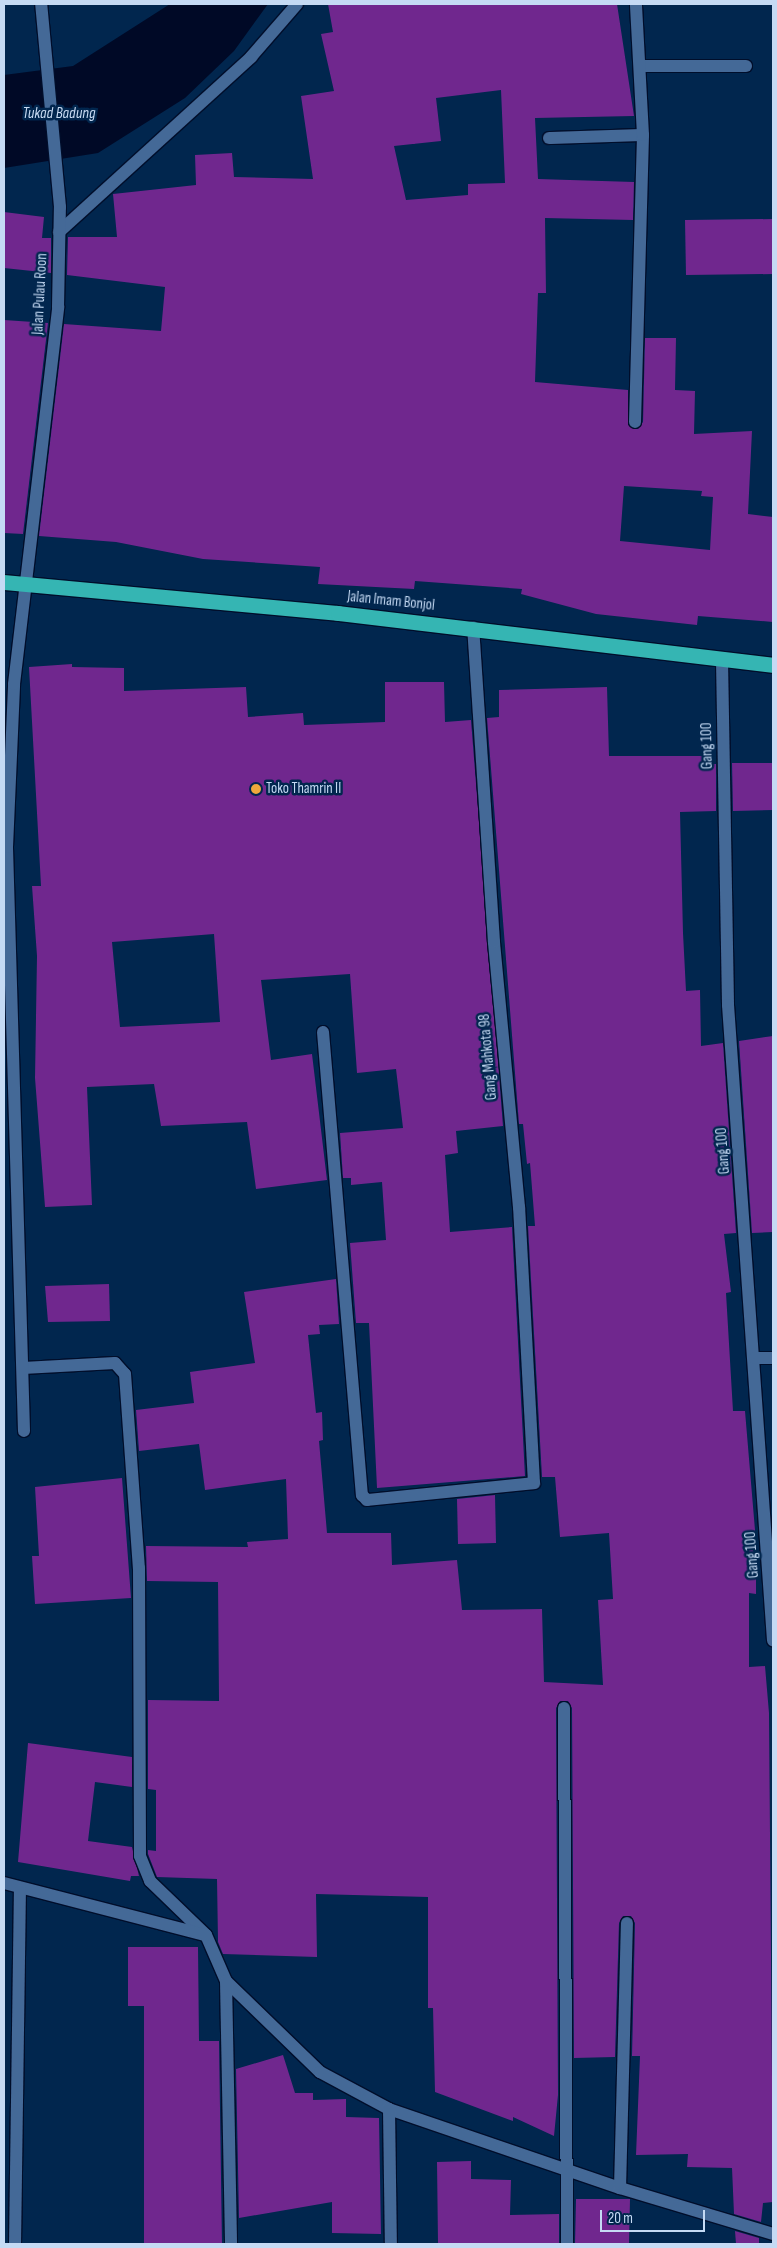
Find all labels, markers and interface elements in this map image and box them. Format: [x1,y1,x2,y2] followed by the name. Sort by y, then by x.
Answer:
[23,104,95,124] water label: Tukad Badung
[29,253,51,335] street label: Jalan Pulau Roon
[346,587,436,615] street label: Jalan Imam Bonjol
[698,723,716,769] street label: Gang 100
[266,780,341,798] place label: Toko Thamrin II
[250,783,262,795] marker: Toko Thamrin II
[475,1013,501,1101] street label: Gang Mahkota 98
[712,1127,734,1175] street label: Gang 100
[741,1531,763,1579] street label: Gang 100
[602,2200,707,2232] scale bar
[608,2209,633,2228] text: 20 m

